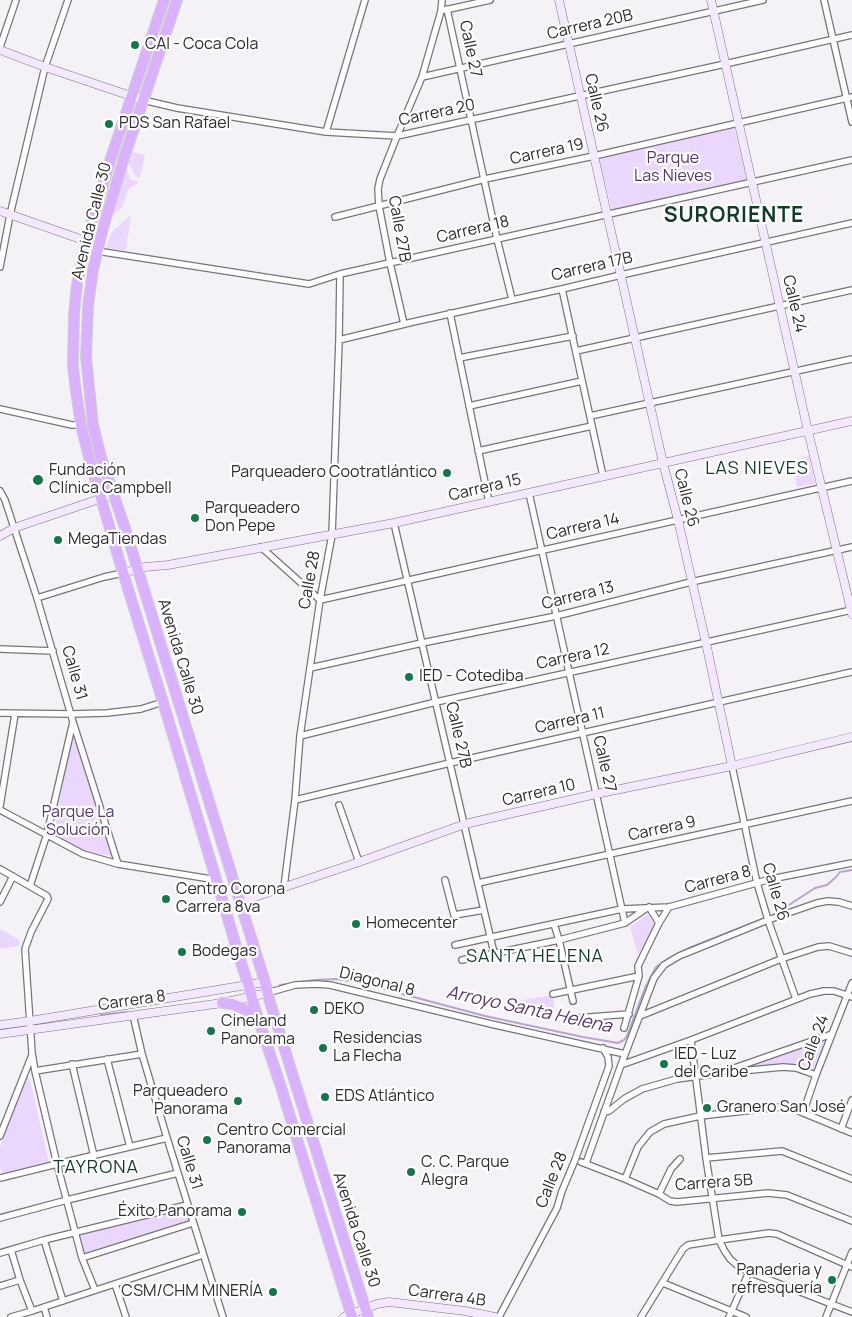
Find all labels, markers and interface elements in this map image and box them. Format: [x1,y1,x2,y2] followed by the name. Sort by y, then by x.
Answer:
[545,6,635,44] street label: Carrera 20B
[455,19,485,79] street label: Calle 27
[145,35,258,55] place label: CAI - Coca Cola
[129,39,141,51] marker: CAI - Coca Cola
[580,72,612,134] street label: Calle 26
[397,96,477,130] street label: Carrera 20
[119,114,230,134] place label: PDS San Rafael
[103,118,115,130] marker: PDS San Rafael
[508,135,586,169] street label: Carrera 19
[634,149,712,187] park label: Parque Las Nieves
[68,160,116,282] street label: Avenida Calle 30
[384,194,414,264] street label: Calle 27B
[662,203,806,229] district label: SURORIENTE
[435,212,511,248] street label: Carrera 18
[550,248,634,286] street label: Carrera 17B
[778,273,810,335] street label: Calle 24
[704,458,810,480] district label: LAS NIEVES
[49,461,172,499] place label: Fundación Clínica Campbell
[231,463,437,483] place label: Parqueadero Cootratlántico
[441,467,453,479] marker: Parqueadero Cootratlántico
[669,467,703,529] street label: Calle 26
[447,470,523,506] street label: Carrera 15
[31,473,45,487] marker: Fundación Clínica Campbell
[205,499,300,537] place label: Parqueadero Don Pepe
[545,509,621,545] street label: Carrera 14
[189,512,201,524] marker: Parqueadero Don Pepe
[68,530,167,550] place label: MegaTiendas
[52,534,64,546] marker: MegaTiendas
[295,549,325,611] street label: Calle 28
[540,578,616,614] street label: Carrera 13
[153,597,207,717] street label: Avenida Calle 30
[535,640,611,674] street label: Carrera 12
[57,644,91,702] street label: Calle 31
[419,667,524,687] place label: IED - Cotediba
[403,671,415,683] marker: IED - Cotediba
[441,700,475,770] street label: Calle 27B
[533,704,607,738] street label: Carrera 11
[588,734,620,794] street label: Calle 27
[500,775,578,811] street label: Carrera 10
[42,803,114,841] park label: Parque La Solución
[626,812,698,846] street label: Carrera 9
[758,861,792,923] street label: Calle 26
[683,862,753,898] street label: Carrera 8
[176,880,285,918] place label: Centro Corona Carrera 8va
[160,893,172,905] marker: Centro Corona Carrera 8va
[366,914,458,934] place label: Homecenter
[350,918,362,930] marker: Homecenter
[192,942,257,962] place label: Bodegas
[176,946,188,958] marker: Bodegas
[465,946,605,968] district label: SANTA HELENA
[337,963,417,1001] street label: Diagonal 8
[444,982,614,1038] water label: Arroyo Santa Helena
[97,987,167,1015] street label: Carrera 8
[324,1000,364,1020] place label: DEKO
[308,1004,320,1016] marker: DEKO
[221,1012,295,1050] place label: Cineland Panorama
[795,1012,833,1074] street label: Calle 24
[205,1025,217,1037] marker: Cineland Panorama
[333,1029,422,1067] place label: Residencias La Flecha
[317,1042,329,1054] marker: Residencias La Flecha
[674,1045,748,1083] place label: IED - Luz del Caribe
[658,1058,670,1070] marker: IED - Luz del Caribe
[133,1082,228,1120] place label: Parqueadero Panorama
[335,1087,435,1107] place label: EDS Atlántico
[319,1091,331,1103] marker: EDS Atlántico
[232,1095,244,1107] marker: Parqueadero Panorama
[717,1098,846,1118] place label: Granero San José
[701,1102,713,1114] marker: Granero San José
[217,1121,346,1159] place label: Centro Comercial Panorama
[172,1134,206,1192] street label: Calle 31
[201,1134,213,1146] marker: Centro Comercial Panorama
[532,1149,572,1211] street label: Calle 28
[421,1153,509,1191] place label: C. C. Parque Alegra
[52,1157,140,1179] district label: TAYRONA
[405,1166,417,1178] marker: C. C. Parque Alegra
[328,1170,384,1290] street label: Avenida Calle 30
[675,1171,753,1195] street label: Carrera 5B
[118,1202,232,1222] place label: Éxito Panorama
[236,1206,248,1218] marker: Éxito Panorama
[731,1261,822,1299] place label: Panaderia y refresquería
[826,1274,838,1286] marker: Panaderia y refresquería
[407,1281,487,1311] street label: Carrera 4B
[121,1282,263,1302] place label: CSM/CHM MINERÍA
[267,1286,279,1298] marker: CSM/CHM MINERÍA

